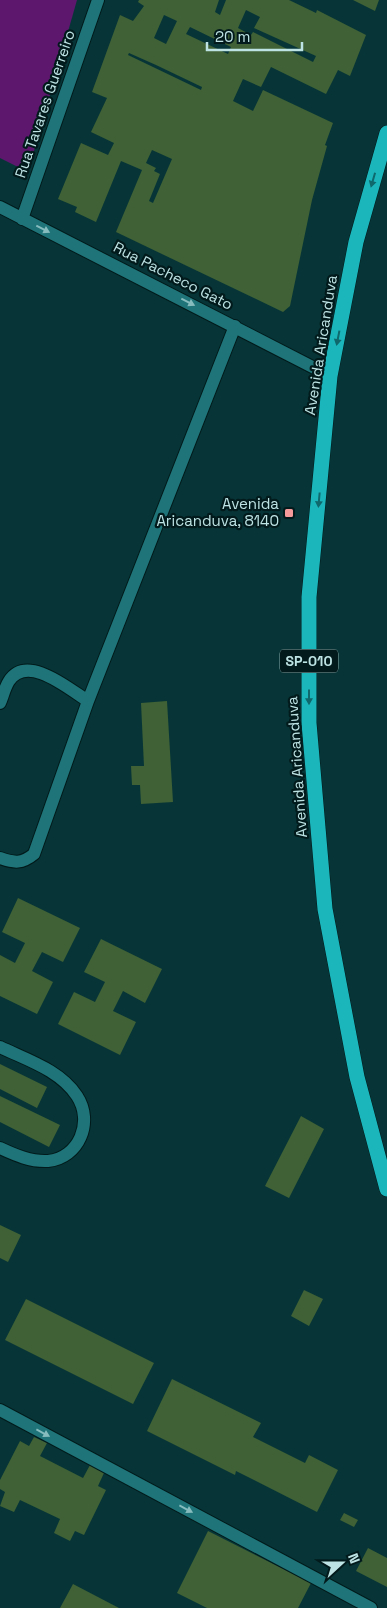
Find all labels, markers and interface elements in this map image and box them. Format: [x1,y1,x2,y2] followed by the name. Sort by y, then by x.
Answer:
[207,20,302,52] scale bar
[10,27,79,180] street label: Rua Tavares Guerreiro
[215,27,250,46] text: 20 m
[369,173,377,188] one-way arrow
[36,226,50,234] one-way arrow
[110,237,236,314] street label: Rua Pacheco Gato
[300,273,341,416] street label: Avenida Aricanduva
[181,298,196,306] one-way arrow
[333,331,341,347] one-way arrow
[315,492,323,508] one-way arrow
[156,494,279,530] place label: Avenida Aricanduva, 8140
[283,507,295,519] marker: Avenida Aricanduva, 8140
[280,649,338,672] road number: SP-010
[305,689,313,705] one-way arrow
[282,695,311,838] street label: Avenida Aricanduva
[36,1429,50,1437] one-way arrow
[179,1505,194,1513] one-way arrow
[317,1538,367,1588] north arrow
[344,1551,364,1566] text: N

